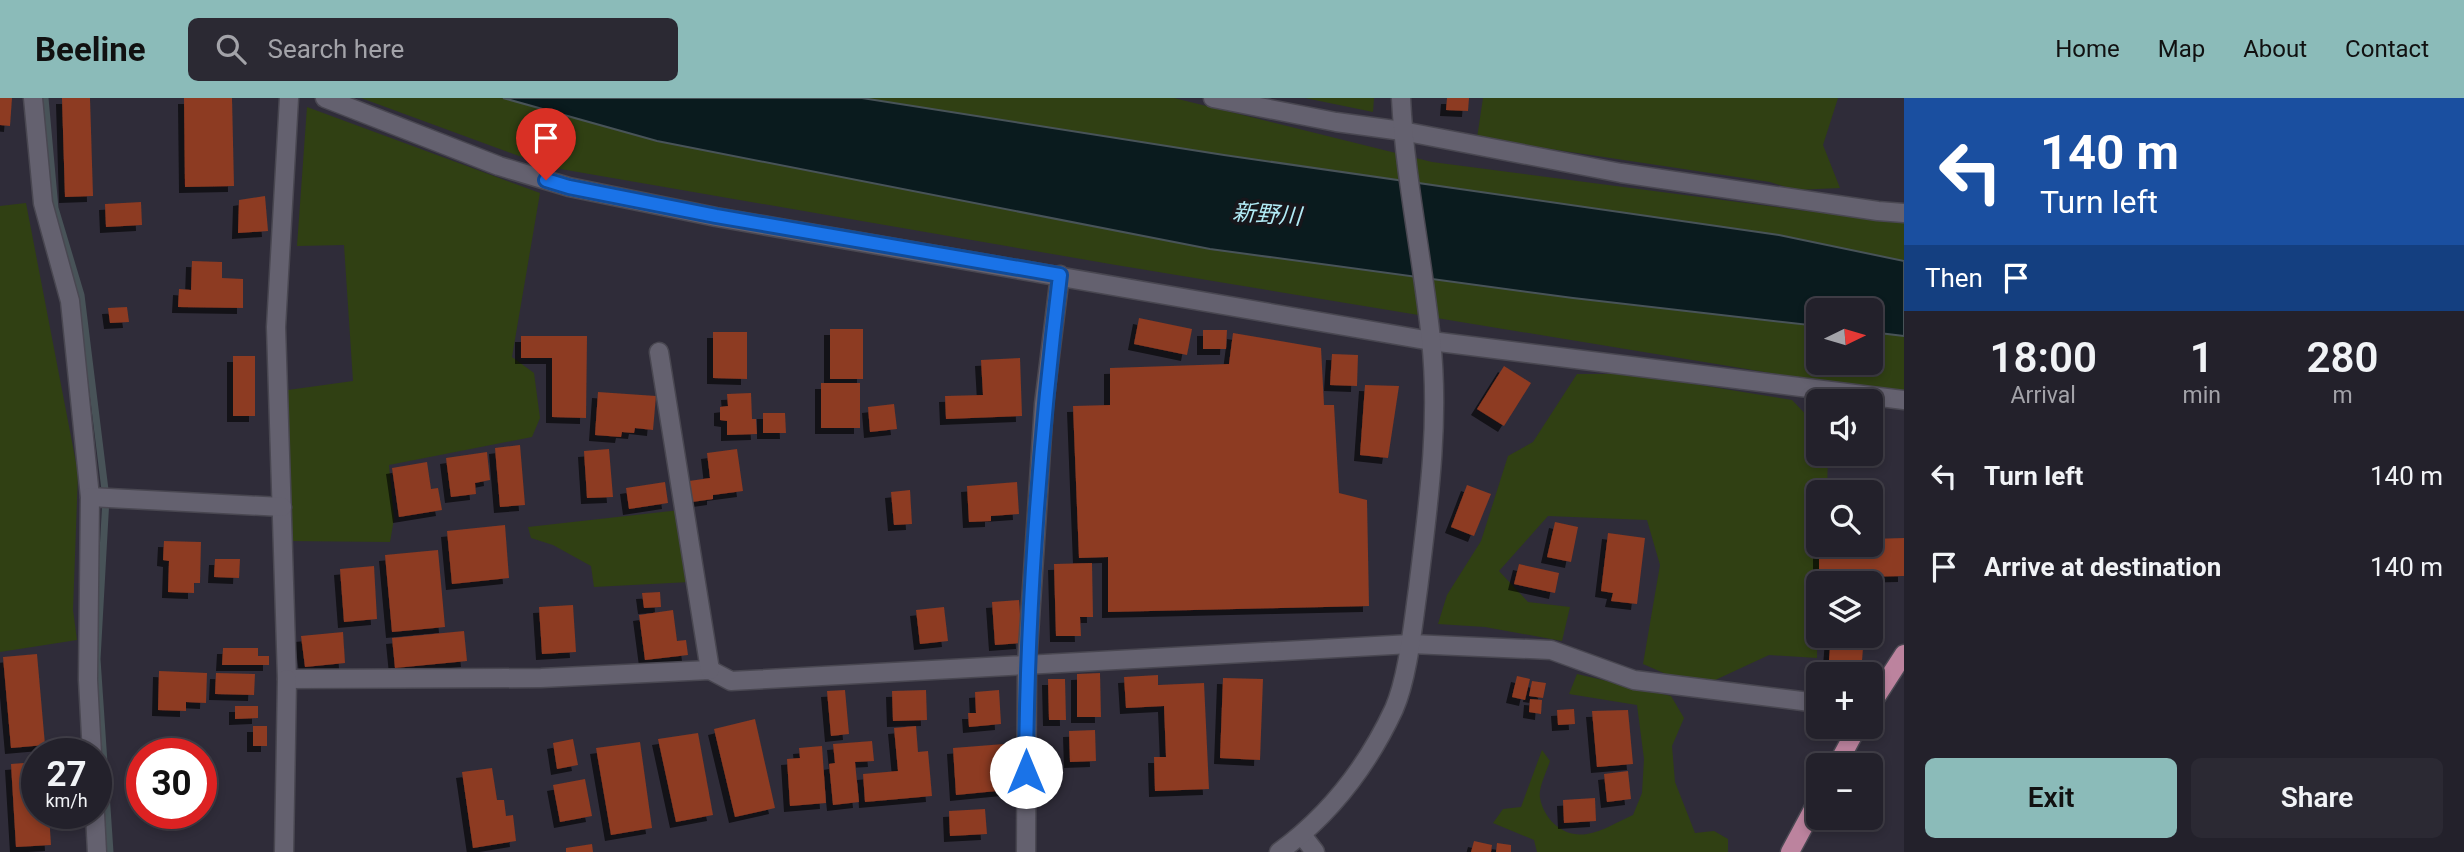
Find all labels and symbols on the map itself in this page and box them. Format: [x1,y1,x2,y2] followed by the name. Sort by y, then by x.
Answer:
[516,108,576,180] pin
[1232,199,1305,231] water label: 新野川
[1806,298,1883,374] north arrow
[989,735,1063,809] position arrow
[126,738,217,829] speed limit sign: 30

